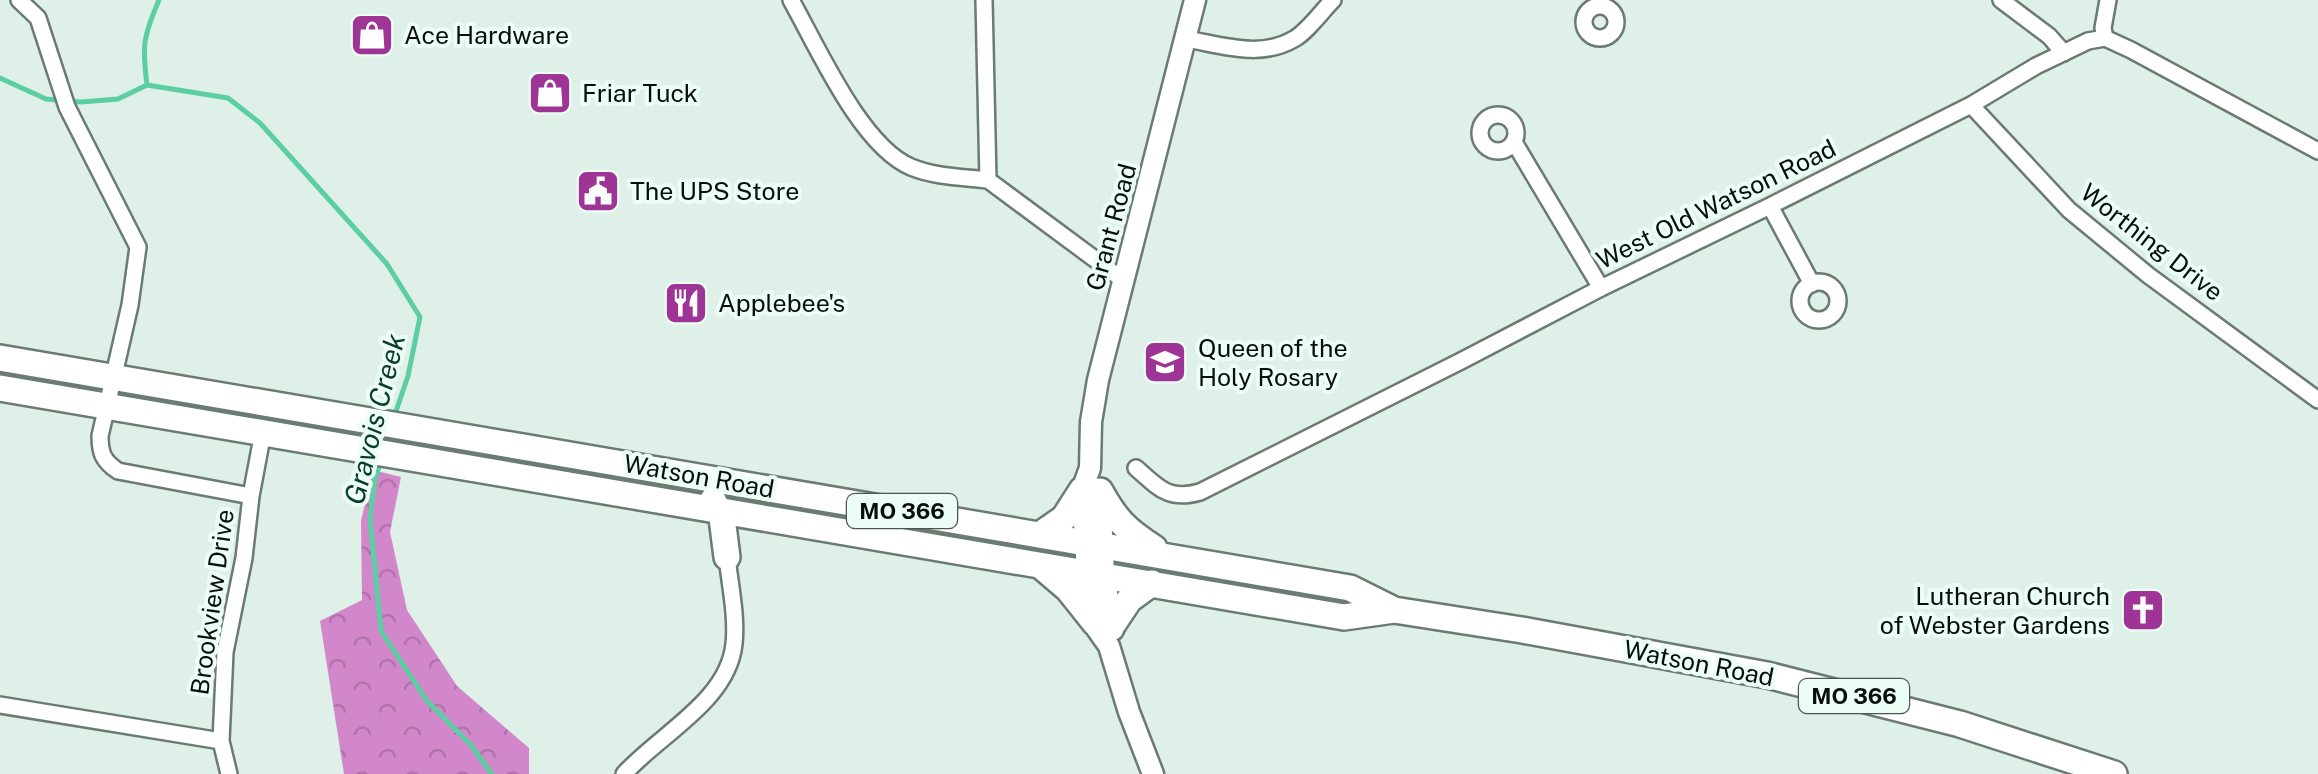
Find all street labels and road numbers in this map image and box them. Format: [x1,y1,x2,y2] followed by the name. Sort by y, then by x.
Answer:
[1591,133,1841,275] street label: West Old Watson Road
[1080,160,1142,294] street label: Grant Road
[2075,177,2229,307] street label: Worthing Drive
[621,448,777,504] street label: Watson Road
[847,494,957,528] road number: MO 366
[184,507,240,697] street label: Brookview Drive
[1621,634,1777,692] street label: Watson Road
[1799,679,1909,713] road number: MO 366

